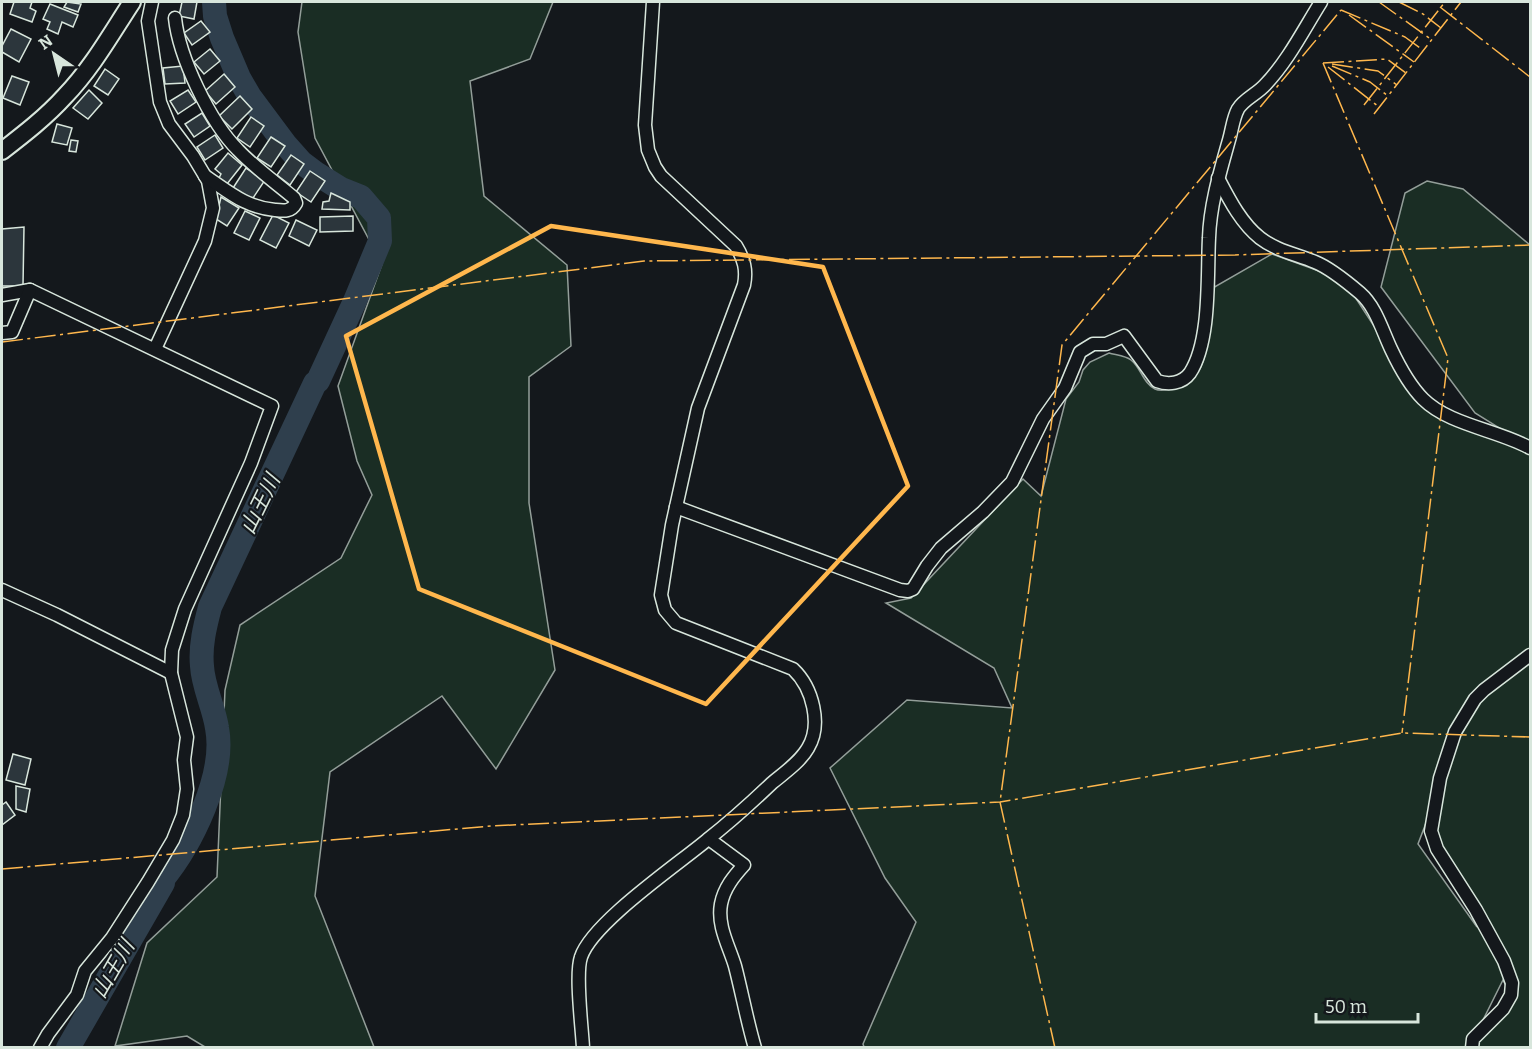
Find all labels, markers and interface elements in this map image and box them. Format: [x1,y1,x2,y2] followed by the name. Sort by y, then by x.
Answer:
[24,24,84,84] north arrow
[35,31,56,53] text: N
[235,468,286,538] water label: 山王川
[86,933,141,1003] water label: 山王川
[1316,986,1418,1024] scale bar
[1325,996,1367,1018] text: 50 m

